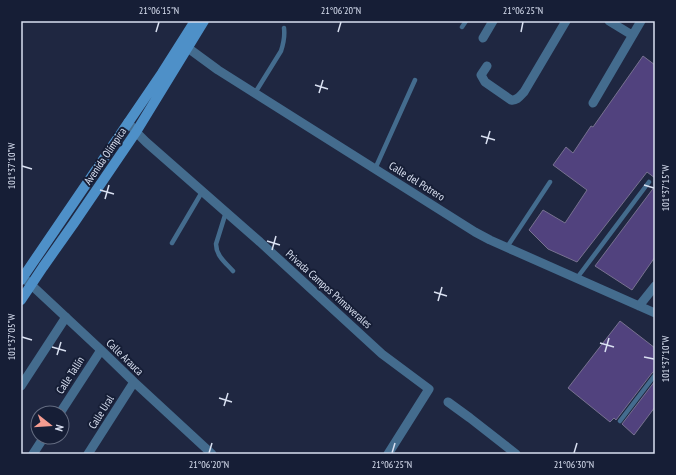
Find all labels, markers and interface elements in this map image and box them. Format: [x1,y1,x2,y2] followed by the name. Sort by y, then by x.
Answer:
[139,4,179,17] text: 21°06'15"N
[321,4,361,17] text: 21°06'20"N
[503,4,543,17] text: 21°06'25"N
[81,125,129,187] street label: Avenida Olímpica
[5,142,18,189] text: 101°37'10"W
[386,158,448,204] street label: Calle del Potrero
[659,164,672,211] text: 101°37'15"W
[283,247,375,332] street label: Privada Campos Primaverales
[5,313,18,360] text: 101°37'05"W
[659,335,672,382] text: 101°37'10"W
[103,336,147,378] street label: Calle Arauca
[53,354,87,396] street label: Calle Tallín
[85,392,117,431] street label: Calle Ural
[30,405,70,445] north arrow
[52,423,67,433] text: N
[189,458,229,471] text: 21°06'20"N
[372,458,412,471] text: 21°06'25"N
[554,458,594,471] text: 21°06'30"N

